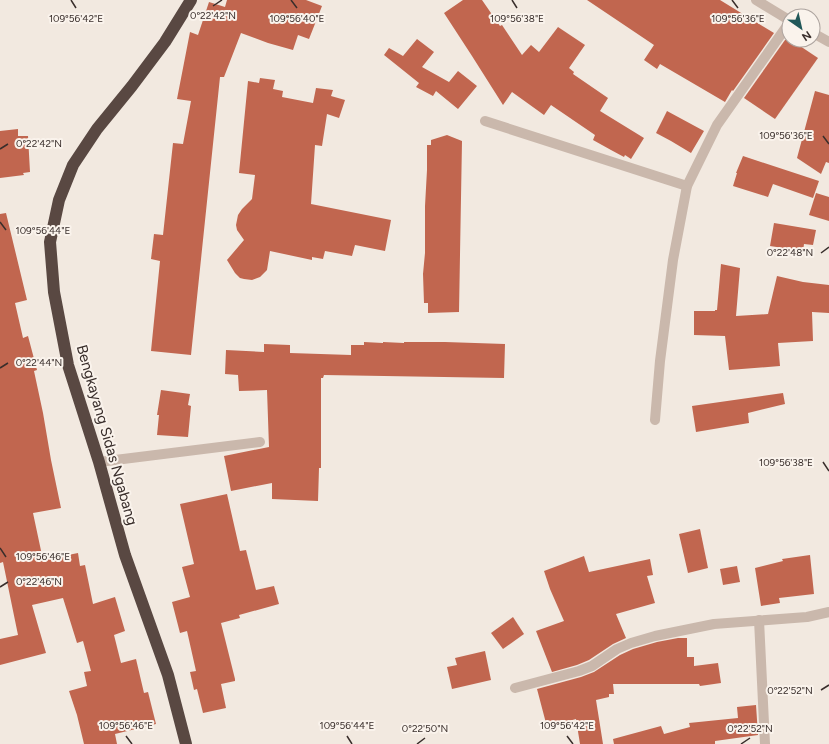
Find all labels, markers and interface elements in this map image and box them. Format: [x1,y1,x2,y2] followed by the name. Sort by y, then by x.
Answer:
[781,8,821,48] north arrow
[190,9,236,22] text: 0°22'42"N
[49,12,103,25] text: 109°56'42"E
[269,12,325,25] text: 109°56'40"E
[490,12,544,25] text: 109°56'38"E
[711,12,765,25] text: 109°56'36"E
[799,28,813,44] text: N
[759,129,813,142] text: 109°56'36"E
[16,137,62,150] text: 0°22'42"N
[16,224,70,237] text: 109°56'44"E
[767,246,813,259] text: 0°22'48"N
[73,343,141,527] street label: Bengkayang Sidas Ngabang
[16,356,62,369] text: 0°22'44"N
[759,456,813,469] text: 109°56'38"E
[16,550,70,563] text: 109°56'46"E
[16,575,62,588] text: 0°22'46"N
[767,684,813,697] text: 0°22'52"N
[99,719,153,732] text: 109°56'46"E
[320,719,374,732] text: 109°56'44"E
[540,719,594,732] text: 109°56'42"E
[402,722,448,735] text: 0°22'50"N
[727,722,773,735] text: 0°22'52"N

